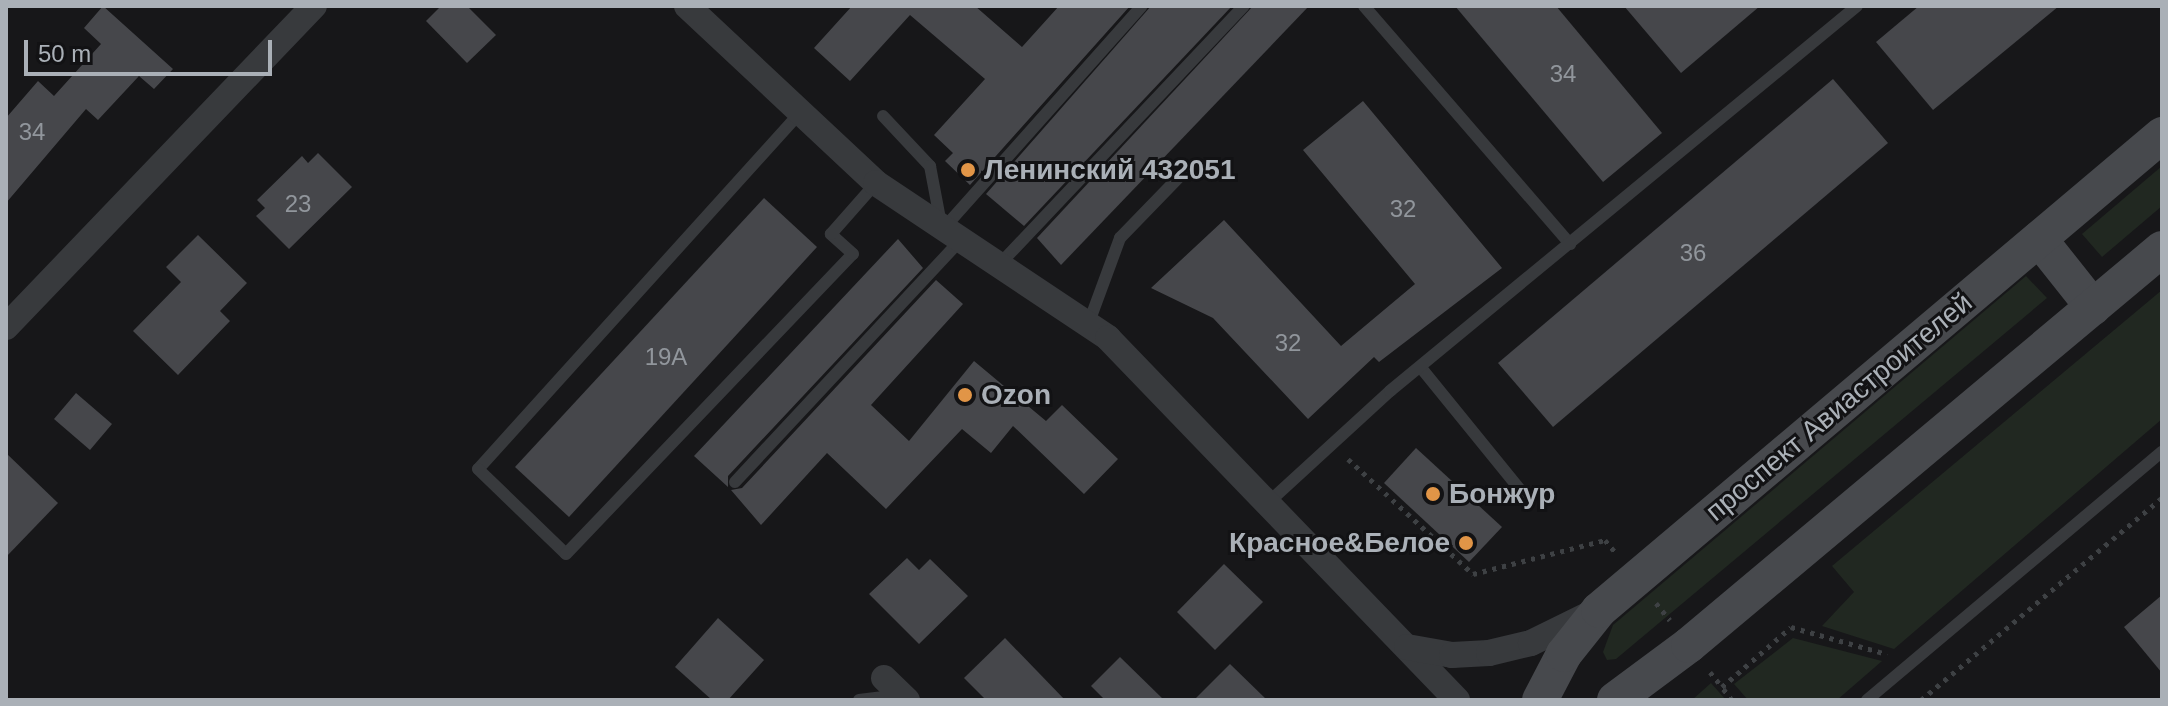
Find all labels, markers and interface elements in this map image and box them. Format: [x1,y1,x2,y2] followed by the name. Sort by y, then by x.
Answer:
[28,24,276,74] scale bar
[38,40,91,67] text: 50 m
[1550,60,1576,88] house number: 34
[19,118,45,146] house number: 34
[984,153,1235,187] place label: Ленинский 432051
[959,161,977,179] marker: Ленинский 432051
[285,190,311,218] house number: 23
[1390,195,1416,223] house number: 32
[1680,239,1706,267] house number: 36
[1699,286,1979,528] street label: проспект Авиастроителей
[1275,329,1301,357] house number: 32
[645,343,687,371] house number: 19А
[981,378,1051,412] place label: Ozon
[956,386,974,404] marker: Ozon
[1449,477,1555,511] place label: Бонжур
[1424,485,1442,503] marker: Бонжур
[1229,526,1450,560] place label: Красное&Белое
[1457,534,1475,552] marker: Красное&Белое

